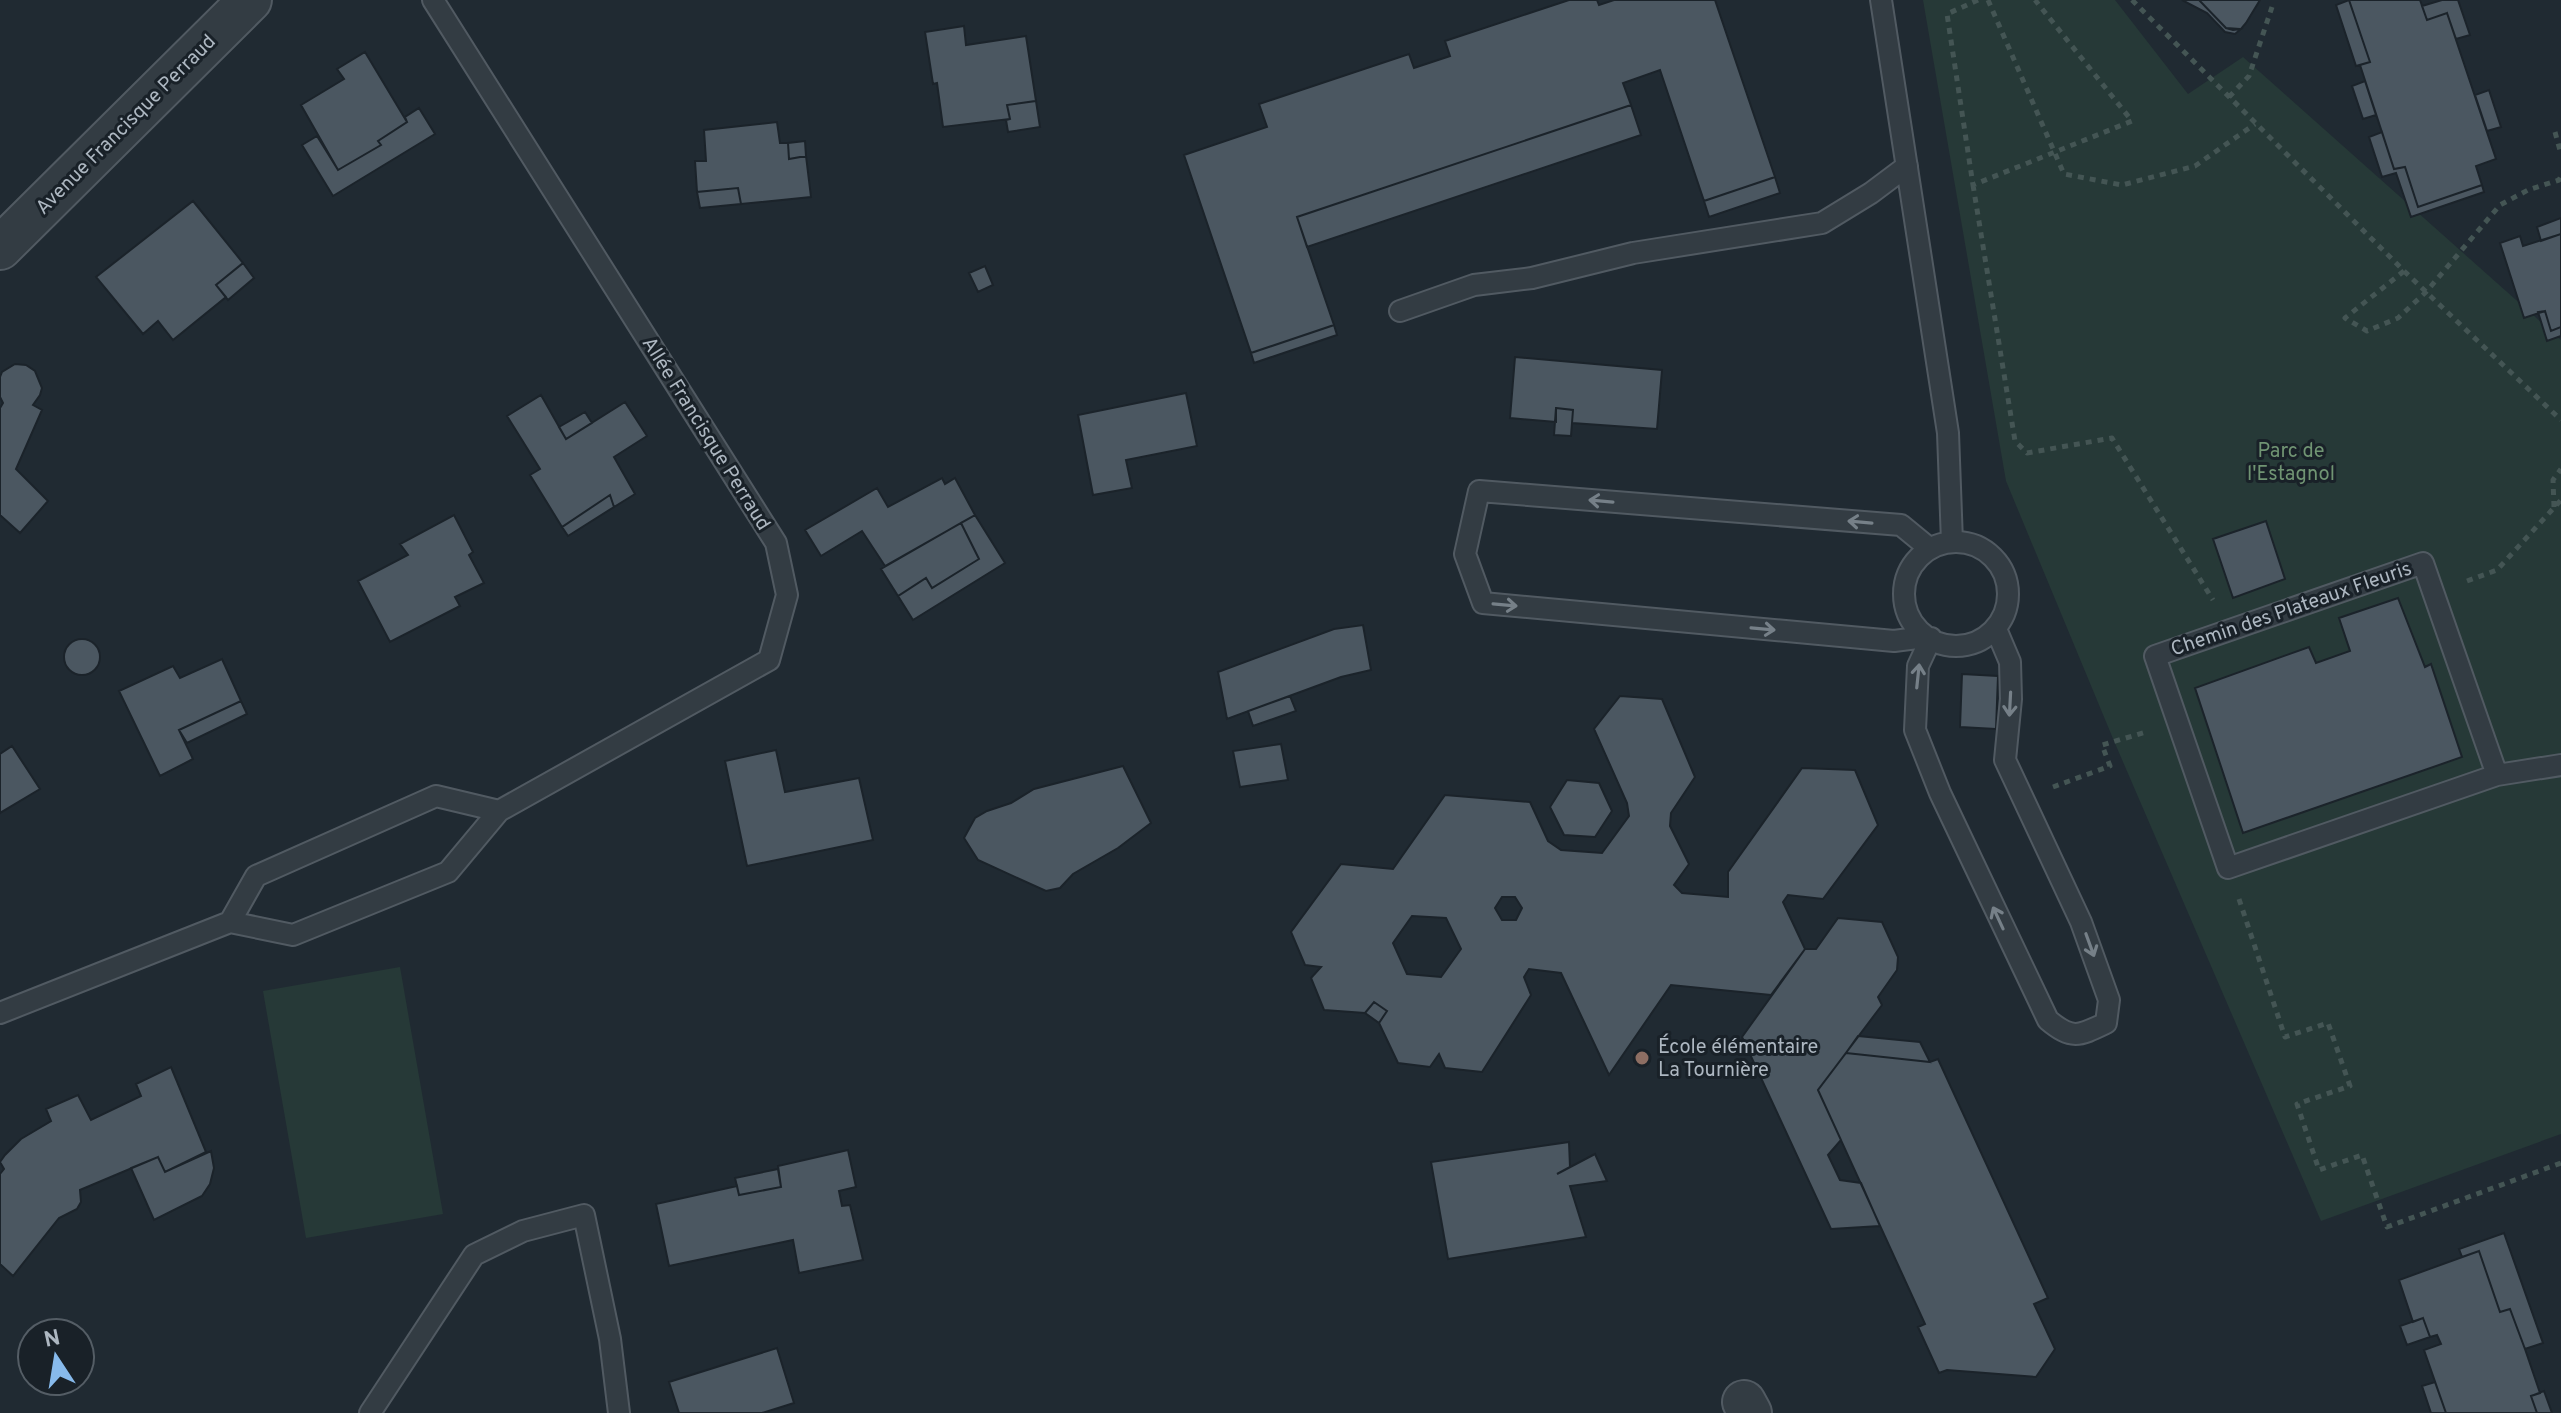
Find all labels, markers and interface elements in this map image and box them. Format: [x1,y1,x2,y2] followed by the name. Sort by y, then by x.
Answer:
[31,30,222,221] street label: Avenue Francisque Perraud
[635,332,776,536] street label: Allée Francisque Perraud
[2247,439,2335,488] park label: Parc de l'Estagnol
[1588,493,1615,508] one-way arrow
[1847,514,1874,529] one-way arrow
[2168,556,2416,663] street label: Chemin des Plateaux Fleuris
[1491,597,1517,612] one-way arrow
[1749,621,1776,636] one-way arrow
[1911,663,1926,690] one-way arrow
[2002,690,2017,717] one-way arrow
[1990,907,2005,931] one-way arrow
[2083,933,2098,958] one-way arrow
[1658,1033,1818,1084] place label: École élémentaire La Tournière
[1633,1049,1651,1067] marker: École élémentaire La Tournière
[16,1317,96,1397] north arrow
[42,1325,63,1355] text: N

